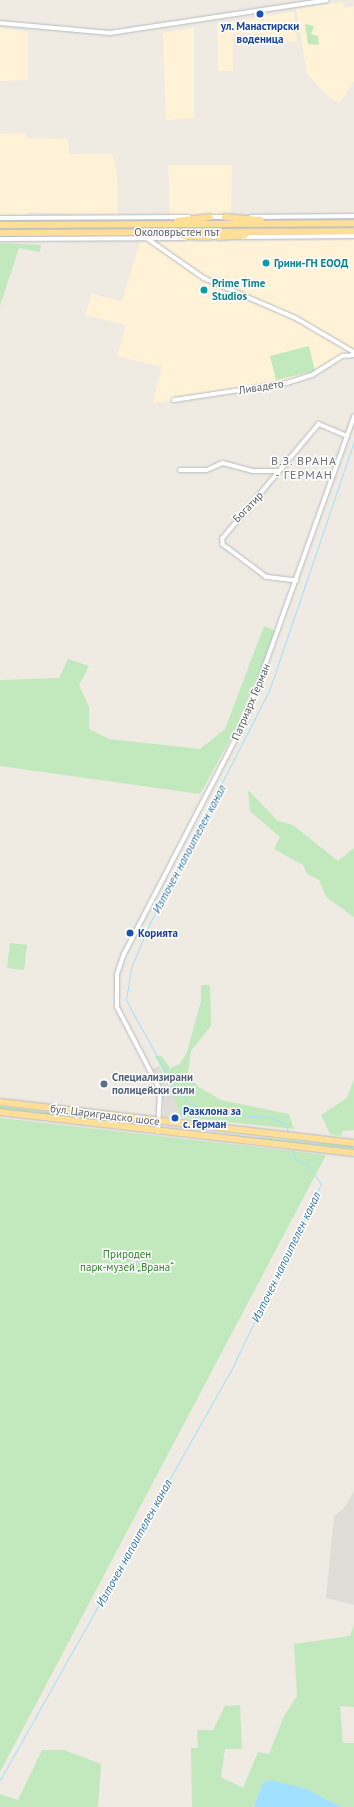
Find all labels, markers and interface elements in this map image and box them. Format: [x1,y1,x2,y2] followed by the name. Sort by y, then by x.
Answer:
[255,9,265,19] marker: ул. Манастирски воденица
[220,20,300,46] place label: ул. Манастирски воденица
[134,225,220,239] street label: Околовръстен път
[274,256,348,270] place label: Грини-ГН ЕООД
[261,258,271,268] marker: Грини-ГН ЕООД
[212,277,266,303] place label: Prime Time Studios
[199,285,209,295] marker: Prime Time Studios
[238,377,284,397] street label: Ливадето
[271,454,337,482] district label: В.З. ВРАНА - ГЕРМАН
[230,489,266,525] street label: Богатир
[229,661,273,743] street label: Патриарх Герман
[149,782,229,916] water label: Източен напоителен канал
[138,926,178,940] place label: Корията
[125,928,135,938] marker: Корията
[112,1071,194,1097] place label: Специализирани полицейски сили
[99,1079,109,1089] marker: Специализирани полицейски сили
[49,1102,161,1128] street label: бул. Цариградско шосе
[183,1105,241,1131] place label: Разклона за с. Герман
[170,1113,180,1123] marker: Разклона за с. Герман
[248,1189,324,1325] water label: Източен напоителен канал
[80,1248,174,1274] park label: Природен парк-музей „Врана“
[93,1477,175,1609] water label: Източен напоителен канал

